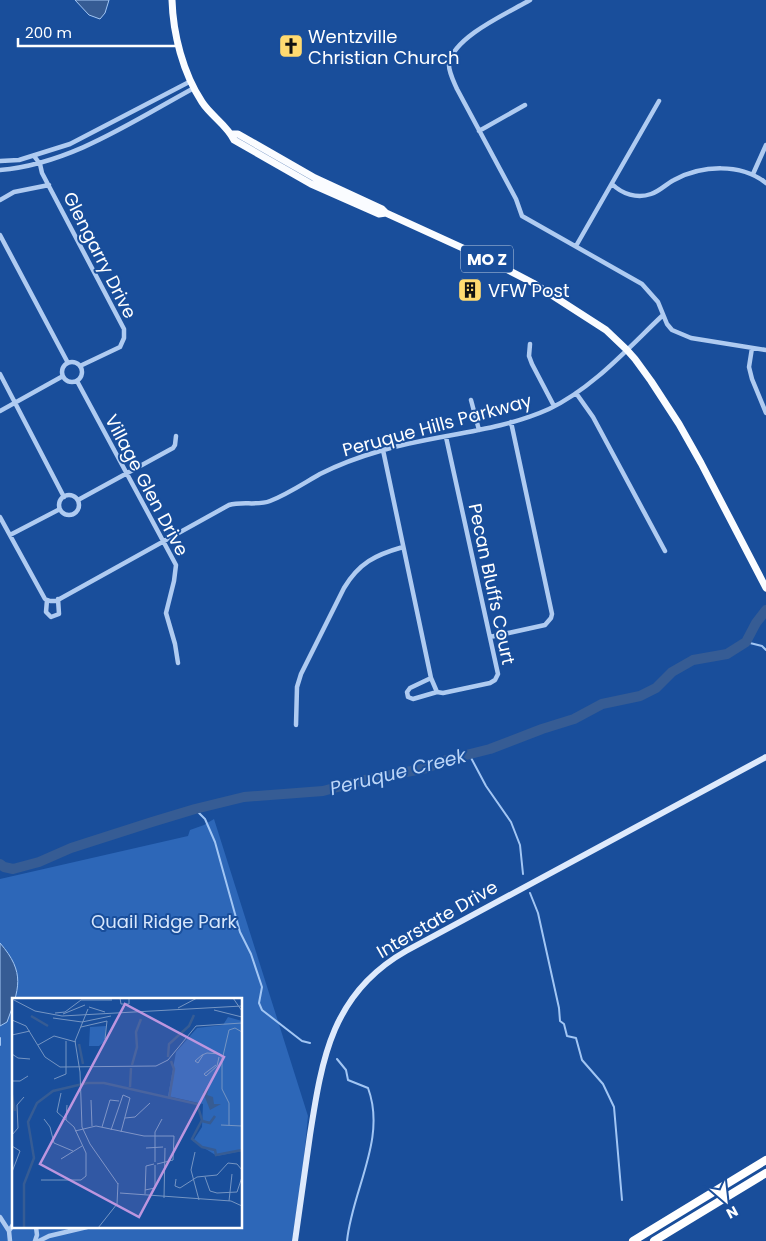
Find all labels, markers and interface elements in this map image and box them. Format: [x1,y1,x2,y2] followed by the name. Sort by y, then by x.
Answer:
[18,15,175,47] scale bar
[25,22,72,43] text: 200 m
[308,24,460,70] place label: Wentzville Christian Church
[278,33,304,59] church icon: Wentzville Christian Church
[57,187,143,323] street label: Glengarry Drive
[461,245,513,272] road number: MO Z
[457,277,483,303] building icon: VFW Post
[488,278,570,303] place label: VFW Post
[340,388,534,462] street label: Peruque Hills Parkway
[99,410,195,560] street label: Village Glen Drive
[463,501,521,667] street label: Pecan Bluffs Court
[327,742,470,802] water label: Peruque Creek
[372,874,502,964] street label: Interstate Drive
[91,909,238,934] park label: Quail Ridge Park
[12,998,242,1228] inset map
[701,1176,751,1226] north arrow
[723,1201,741,1224] text: N

